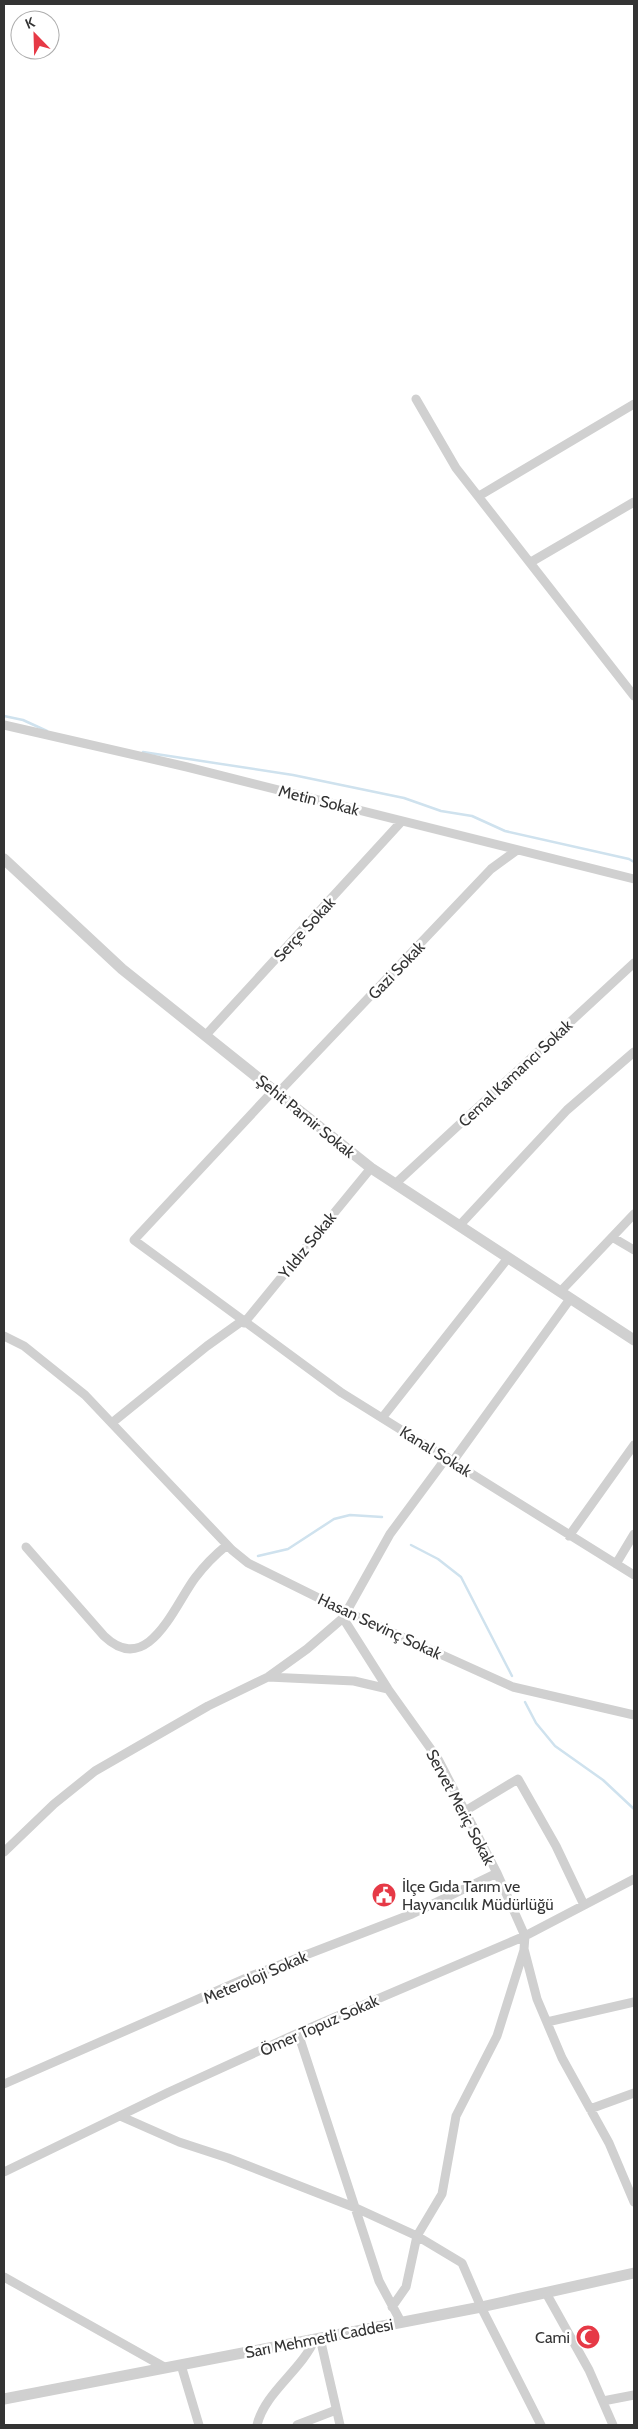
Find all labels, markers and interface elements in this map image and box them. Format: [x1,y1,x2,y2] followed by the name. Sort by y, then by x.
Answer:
[10,10,60,60] north arrow
[22,13,38,33] text: K
[277,781,362,820] street label: Metin Sokak
[270,892,340,966] street label: Serçe Sokak
[364,937,429,1003] street label: Gazi Sokak
[455,1015,577,1131] street label: Cemal Kamancı Sokak
[253,1071,359,1162] street label: Şehit Pamir Sokak
[274,1208,341,1283] street label: Yıldız Sokak
[396,1422,476,1481] street label: Kanal Sokak
[315,1589,445,1664] street label: Hasan Sevinç Sokak
[422,1746,499,1869] street label: Servet Meriç Sokak
[402,1877,554,1914] place label: İlçe Gıda Tarım ve Hayvancılık Müdürlüğü
[371,1882,397,1908] public building icon: İlçe Gıda Tarım ve Hayvancılık Müdürlüğü
[200,1947,311,2008] street label: Meteroloji Sokak
[257,1990,382,2060] street label: Ömer Topuz Sokak
[243,2315,395,2362] street label: Sarı Mehmetli Caddesi
[575,2324,601,2350] mosque icon: Cami
[535,2328,570,2347] place label: Cami

